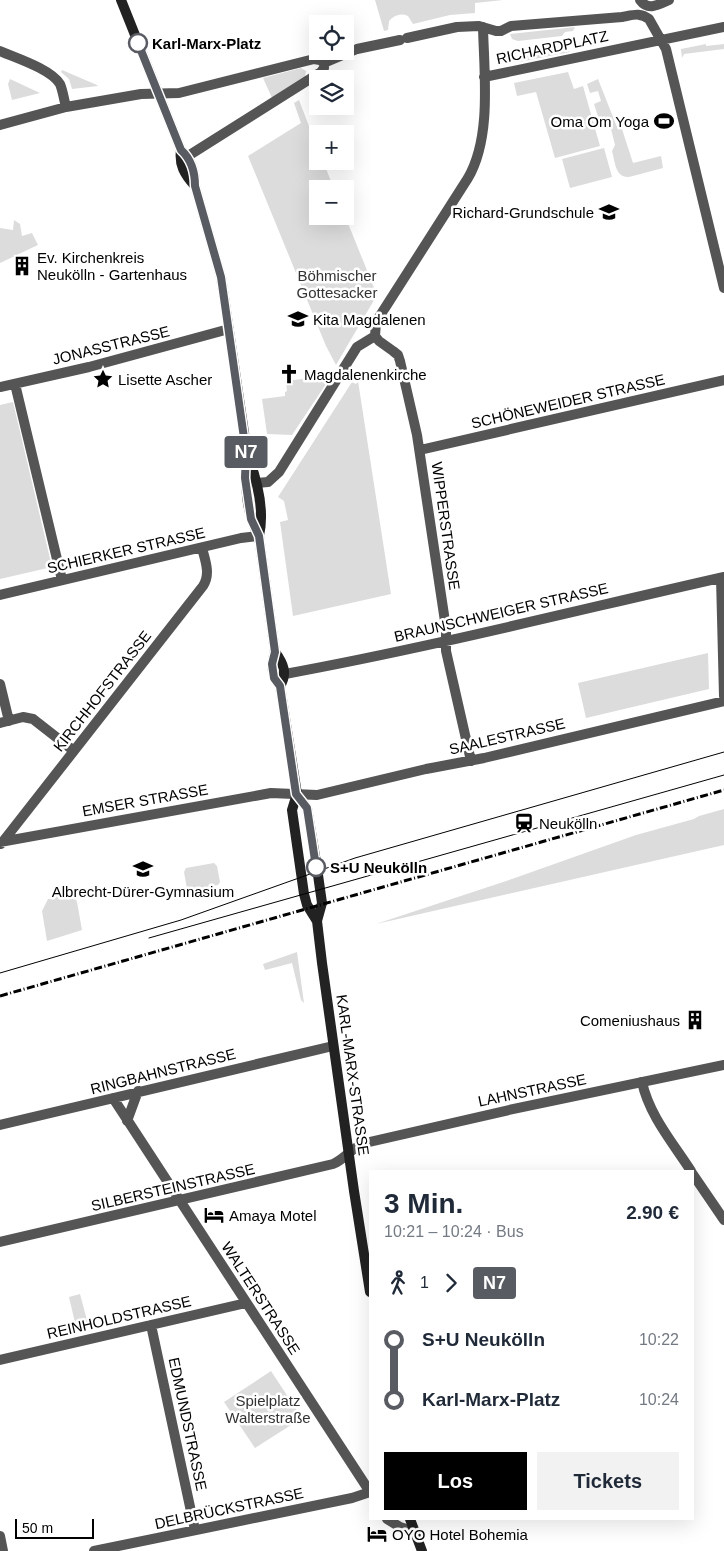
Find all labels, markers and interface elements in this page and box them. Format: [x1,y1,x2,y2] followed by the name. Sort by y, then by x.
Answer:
[309,15,354,225] map controls
[309,15,354,60] button: locate
[495,27,609,67] street label: RICHARDPLATZ
[128,33,148,53] marker: Karl-Marx-Platz
[152,35,261,52] place label: Karl-Marx-Platz
[309,70,354,115] button: layers
[653,110,675,132] sports icon: Oma Om Yoga
[551,113,650,130] place label: Oma Om Yoga
[309,125,354,170] button: +
[309,180,354,225] button: −
[598,201,620,223] school or university icon: Richard-Grundschule
[452,204,594,221] place label: Richard-Grundschule
[37,249,187,283] place label: Ev. Kirchenkreis Neukölln - Gartenhaus
[11,255,33,277] building icon: Ev. Kirchenkreis Neukölln - Gartenhaus
[297,267,377,301] park label: Böhmischer Gottesacker
[287,308,309,330] school or university icon: Kita Magdalenen
[313,311,426,328] place label: Kita Magdalenen
[51,322,171,368] street label: JONASSTRASSE
[278,363,300,385] church icon: Magdalenenkirche
[304,366,427,383] place label: Magdalenenkirche
[92,368,114,390] place icon: Lisette Ascher
[469,370,667,432] street label: SCHÖNEWEIDER STRASSE
[118,371,212,388] place label: Lisette Ascher
[224,436,268,468] line badge: N7
[234,442,258,462] text: N7
[429,461,463,591] street label: WIPPERSTRASSE
[45,524,207,576] street label: SCHIERKER STRASSE
[392,579,610,645] street label: BRAUNSCHWEIGER STRASSE
[50,627,154,755] street label: KIRCHHOFSTRASSE
[447,714,567,758] street label: SAALESTRASSE
[81,781,209,819] street label: EMSER STRASSE
[513,812,535,834] station icon: Neukölln
[539,815,597,832] place label: Neukölln
[306,857,326,877] marker: S+U Neukölln
[132,858,154,880] school or university icon: Albrecht-Dürer-Gymnasium
[330,859,427,876] place label: S+U Neukölln
[52,883,234,900] place label: Albrecht-Dürer-Gymnasium
[333,993,373,1157] street label: KARL-MARX-STRASSE
[684,1009,706,1031] building icon: Comeniushaus
[580,1012,680,1029] place label: Comeniushaus
[89,1045,237,1097] street label: RINGBAHNSTRASSE
[476,1070,588,1110] street label: LAHNSTRASSE
[89,1160,257,1214] street label: SILBERSTEINSTRASSE
[384,1188,463,1219] text: 3 Min.
[626,1202,679,1223] text: 2.90 €
[203,1204,225,1226] hotel icon: Amaya Motel
[229,1207,317,1224] place label: Amaya Motel
[384,1223,524,1240] text: 10:21 – 10:24 · Bus
[218,1238,304,1358] street label: WALTERSTRASSE
[384,1269,412,1297] icon: walk
[437,1269,465,1297] icon: forward
[483,1273,506,1293] text: N7
[420,1274,429,1291] text: 1
[45,1292,193,1342] street label: REINHOLDSTRASSE
[422,1329,545,1350] text: S+U Neukölln
[639,1331,679,1348] text: 10:22
[166,1356,210,1492] street label: EDMUNDSTRASSE
[422,1389,560,1410] text: Karl-Marx-Platz
[639,1391,679,1408] text: 10:24
[225,1392,311,1426] park label: Spielplatz Walterstraße
[384,1452,527,1510] button: Los
[537,1452,679,1510] button: Tickets
[153,1484,305,1532] street label: DELBRÜCKSTRASSE
[15,1516,94,1539] scale bar
[22,1520,53,1536] text: 50 m
[366,1523,388,1545] hotel icon: OYO Hotel Bohemia
[392,1526,529,1543] place label: OYO Hotel Bohemia

